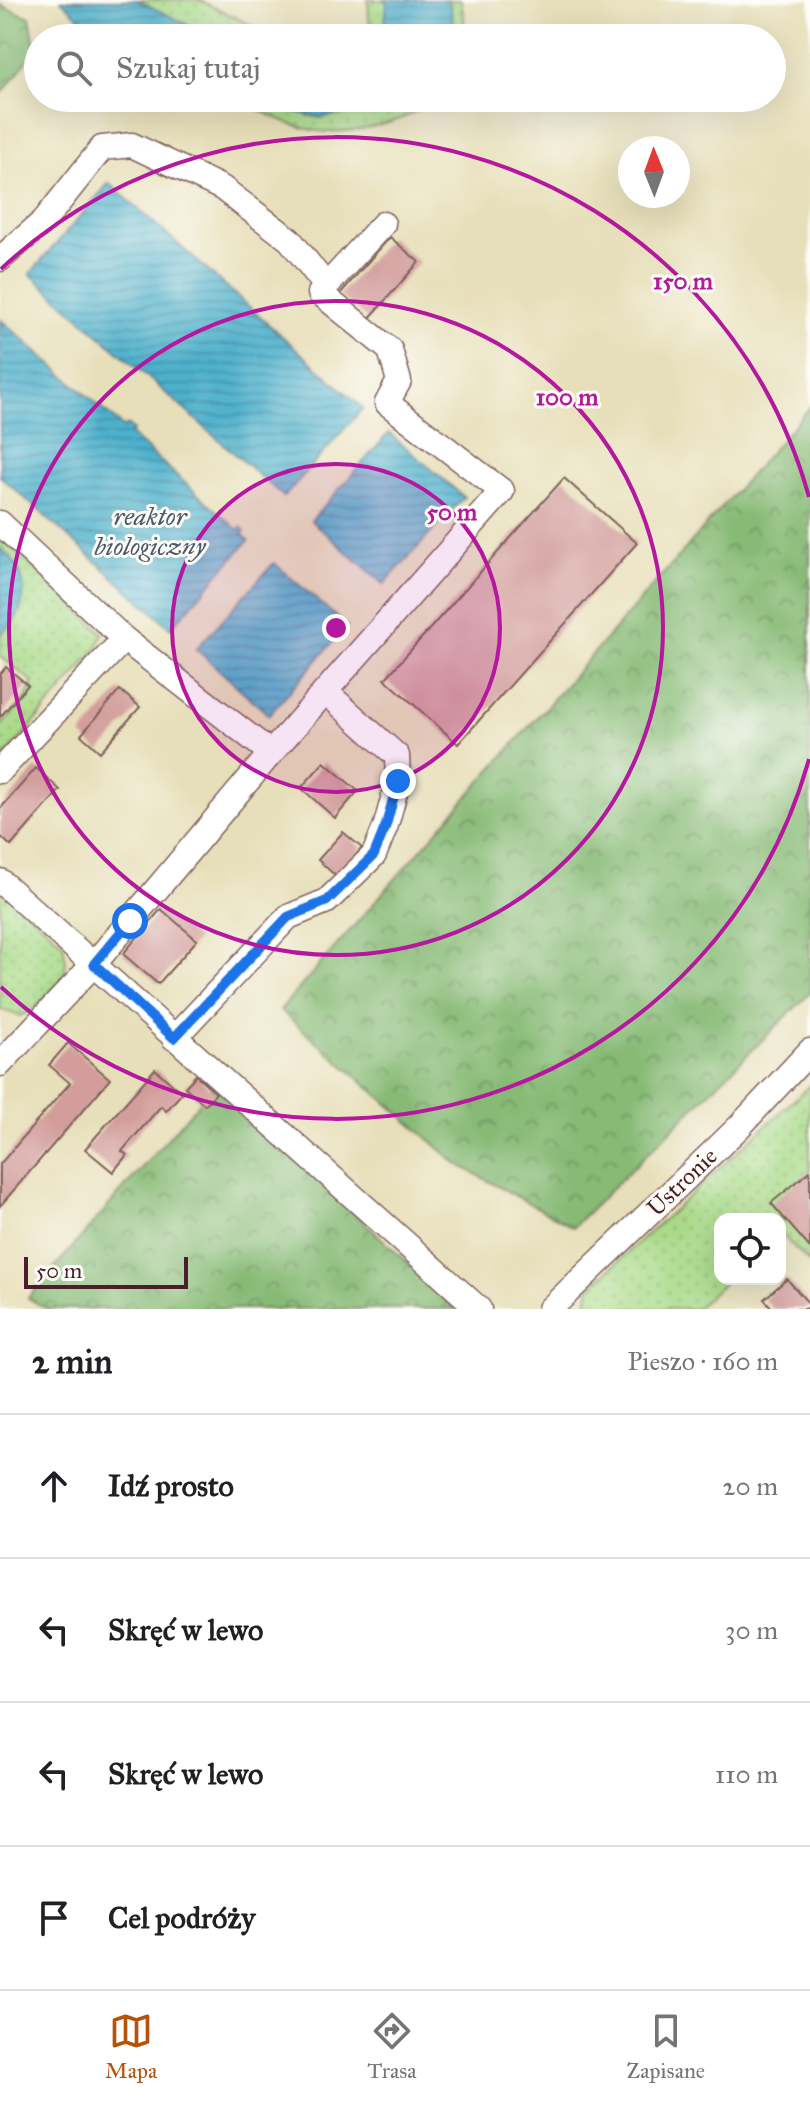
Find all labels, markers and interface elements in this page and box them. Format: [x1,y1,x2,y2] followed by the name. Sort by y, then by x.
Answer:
[24,24,786,112] search box
[52,46,96,90] icon: search
[116,50,261,86] text: Szukaj tutaj
[618,136,690,208] north arrow
[653,266,714,296] text: 150 m
[536,382,599,412] text: 100 m
[427,497,478,527] text: 50 m
[94,500,207,562] water label: reaktor biologiczny
[322,614,350,642] centre of rings
[380,763,416,799] route end
[112,903,148,939] route start
[641,1141,723,1223] street label: Ustronie
[714,1213,786,1285] map controls
[714,1213,786,1285] button: locate
[24,1253,188,1289] scale bar
[36,1257,82,1284] text: 50 m
[32,1341,112,1382] text: 2 min
[627,1345,778,1377] text: Pieszo · 160 m
[32,1464,76,1508] icon: ahead
[108,1468,234,1504] text: Idź prosto
[723,1470,778,1502] text: 20 m
[32,1608,76,1652] icon: left
[108,1612,263,1648] text: Skręć w lewo
[725,1614,778,1646] text: 30 m
[32,1752,76,1796] icon: left
[108,1756,263,1792] text: Skręć w lewo
[715,1758,778,1790] text: 110 m
[32,1896,76,1940] icon: arrive
[108,1900,255,1936] text: Cel podróży
[105,2009,157,2084] tab: Mapa
[367,2009,417,2084] tab: Trasa
[627,2009,705,2084] tab: Zapisane

